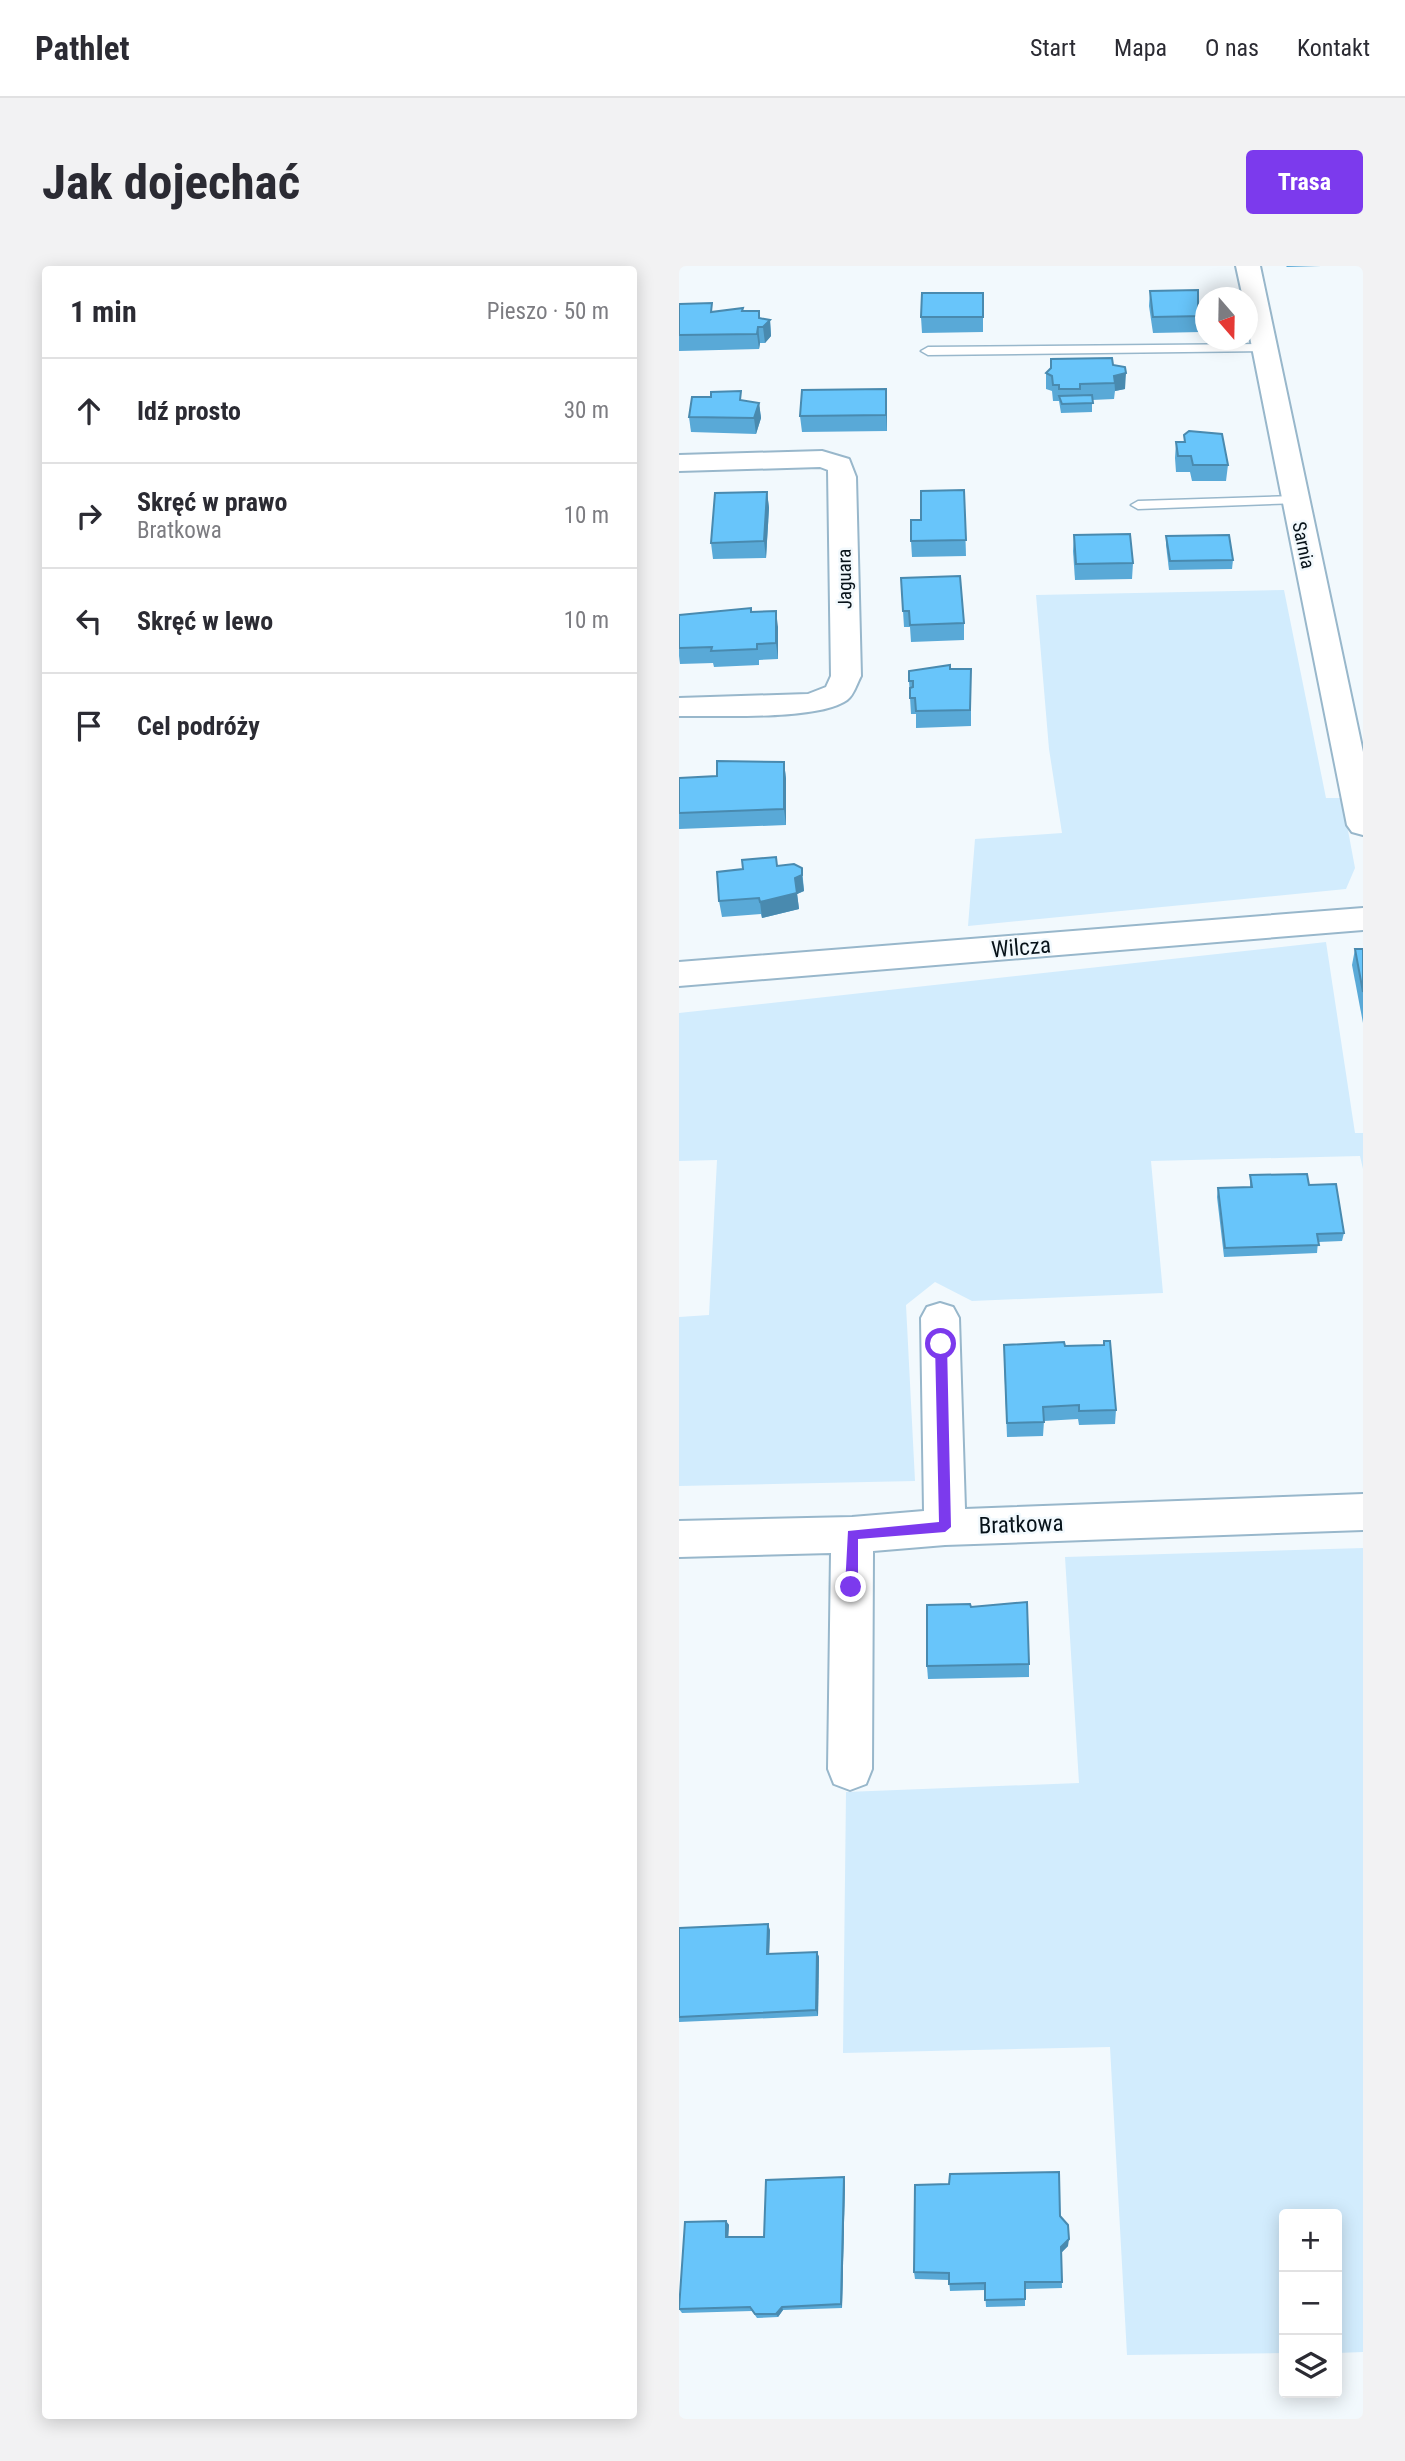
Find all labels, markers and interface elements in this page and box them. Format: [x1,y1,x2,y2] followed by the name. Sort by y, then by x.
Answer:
[35,29,130,68] text: Pathlet
[1030,34,1076,62] text: Start
[1114,34,1167,62] text: Mapa
[1205,34,1259,62] text: O nas
[1297,34,1370,62] text: Kontakt
[1246,150,1363,214] button: Trasa
[42,154,300,211] text: Jak dojechać
[1195,287,1258,350] north arrow
[70,294,137,329] text: 1 min
[487,298,609,325] text: Pieszo · 50 m
[70,392,108,430] icon: ahead
[137,396,241,426] text: Idź prosto
[564,397,609,424] text: 30 m
[137,487,287,517] text: Skręć w prawo
[70,497,108,535] icon: right
[564,502,609,529] text: 10 m
[137,517,222,544] text: Bratkowa
[1287,520,1320,571] street label: Sarnia
[832,549,857,609] street label: Jaguara
[70,602,108,640] icon: left
[137,606,273,636] text: Skręć w lewo
[564,607,609,634] text: 10 m
[70,707,108,745] icon: arrive
[137,711,260,741] text: Cel podróży
[990,931,1052,964] street label: Wilcza
[925,1328,956,1359] route start
[978,1510,1064,1539] street label: Bratkowa
[835,1571,866,1602] route end
[1279,2209,1342,2398] map controls
[1279,2209,1342,2272] button: +
[1279,2272,1342,2335] button: −
[1279,2335,1342,2398] button: layers

